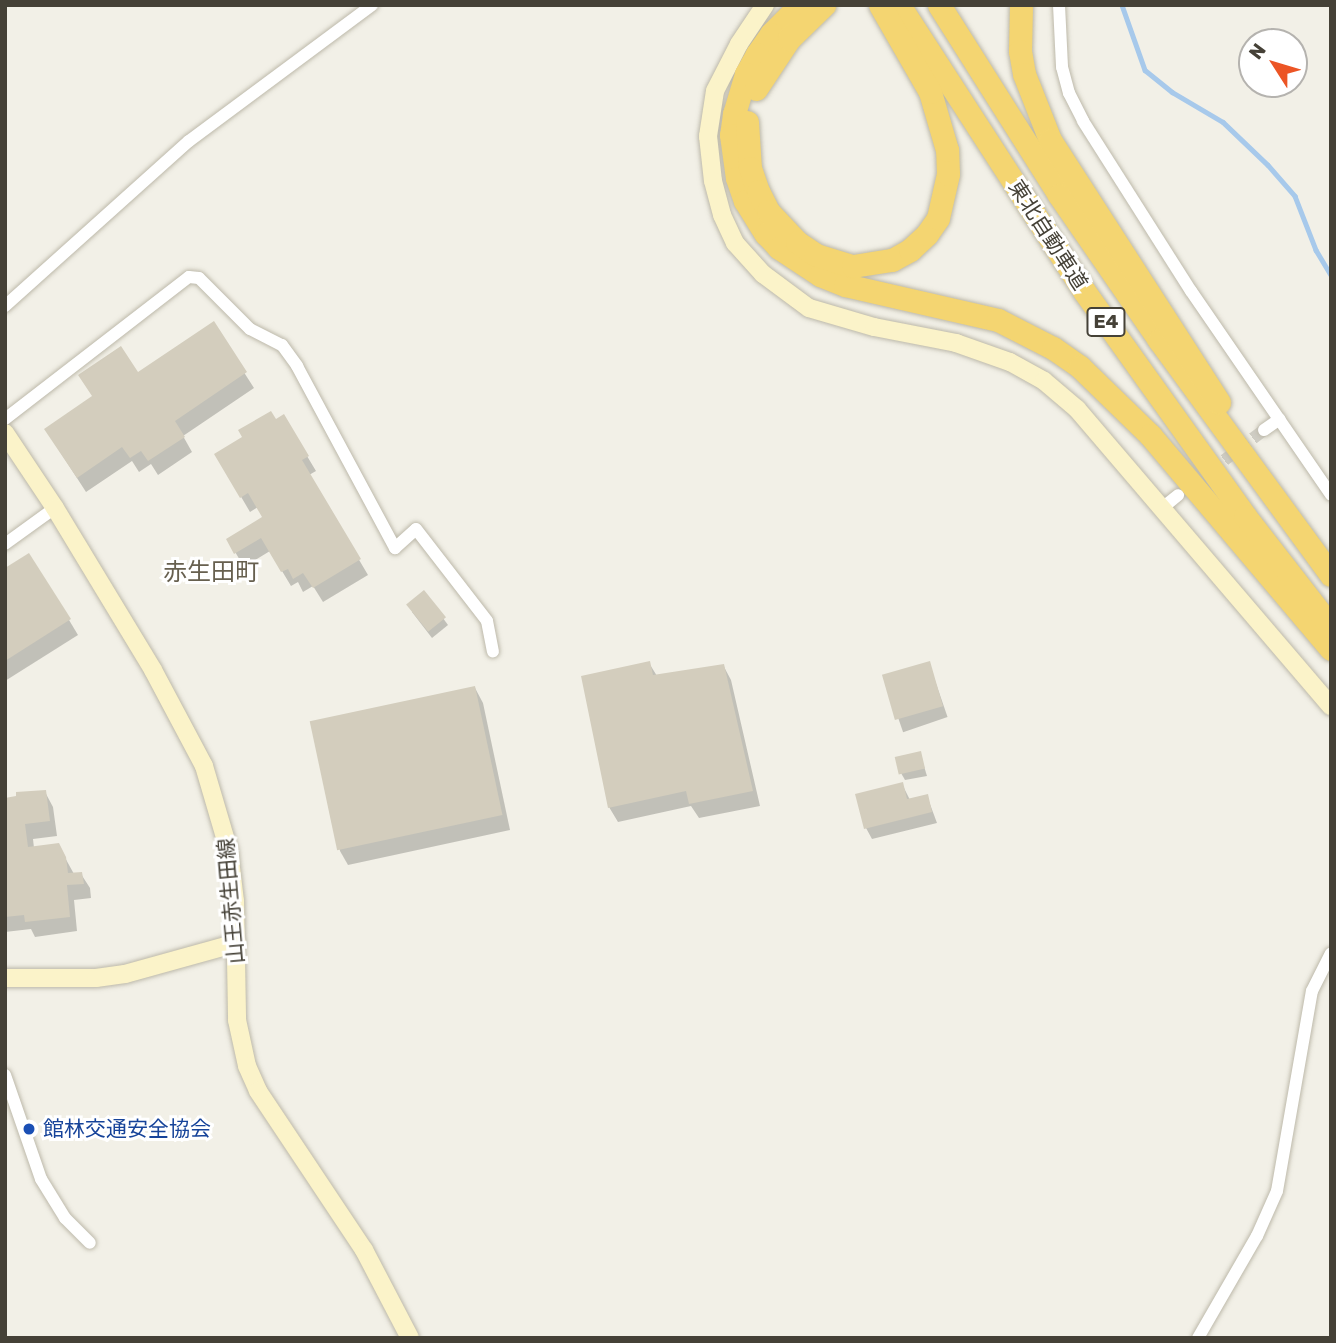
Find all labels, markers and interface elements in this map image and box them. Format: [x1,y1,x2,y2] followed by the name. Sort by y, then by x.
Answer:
[1238,28,1308,98] north arrow
[1244,39,1271,64] text: N
[1003,175,1093,295] street label: 東北自動車道
[1085,306,1127,338] road number: E4
[163,559,259,587] district label: 赤生田町
[213,837,249,965] street label: 山王赤生田線
[43,1116,211,1142] place label: 館林交通安全協会
[21,1121,37,1137] marker: 館林交通安全協会

